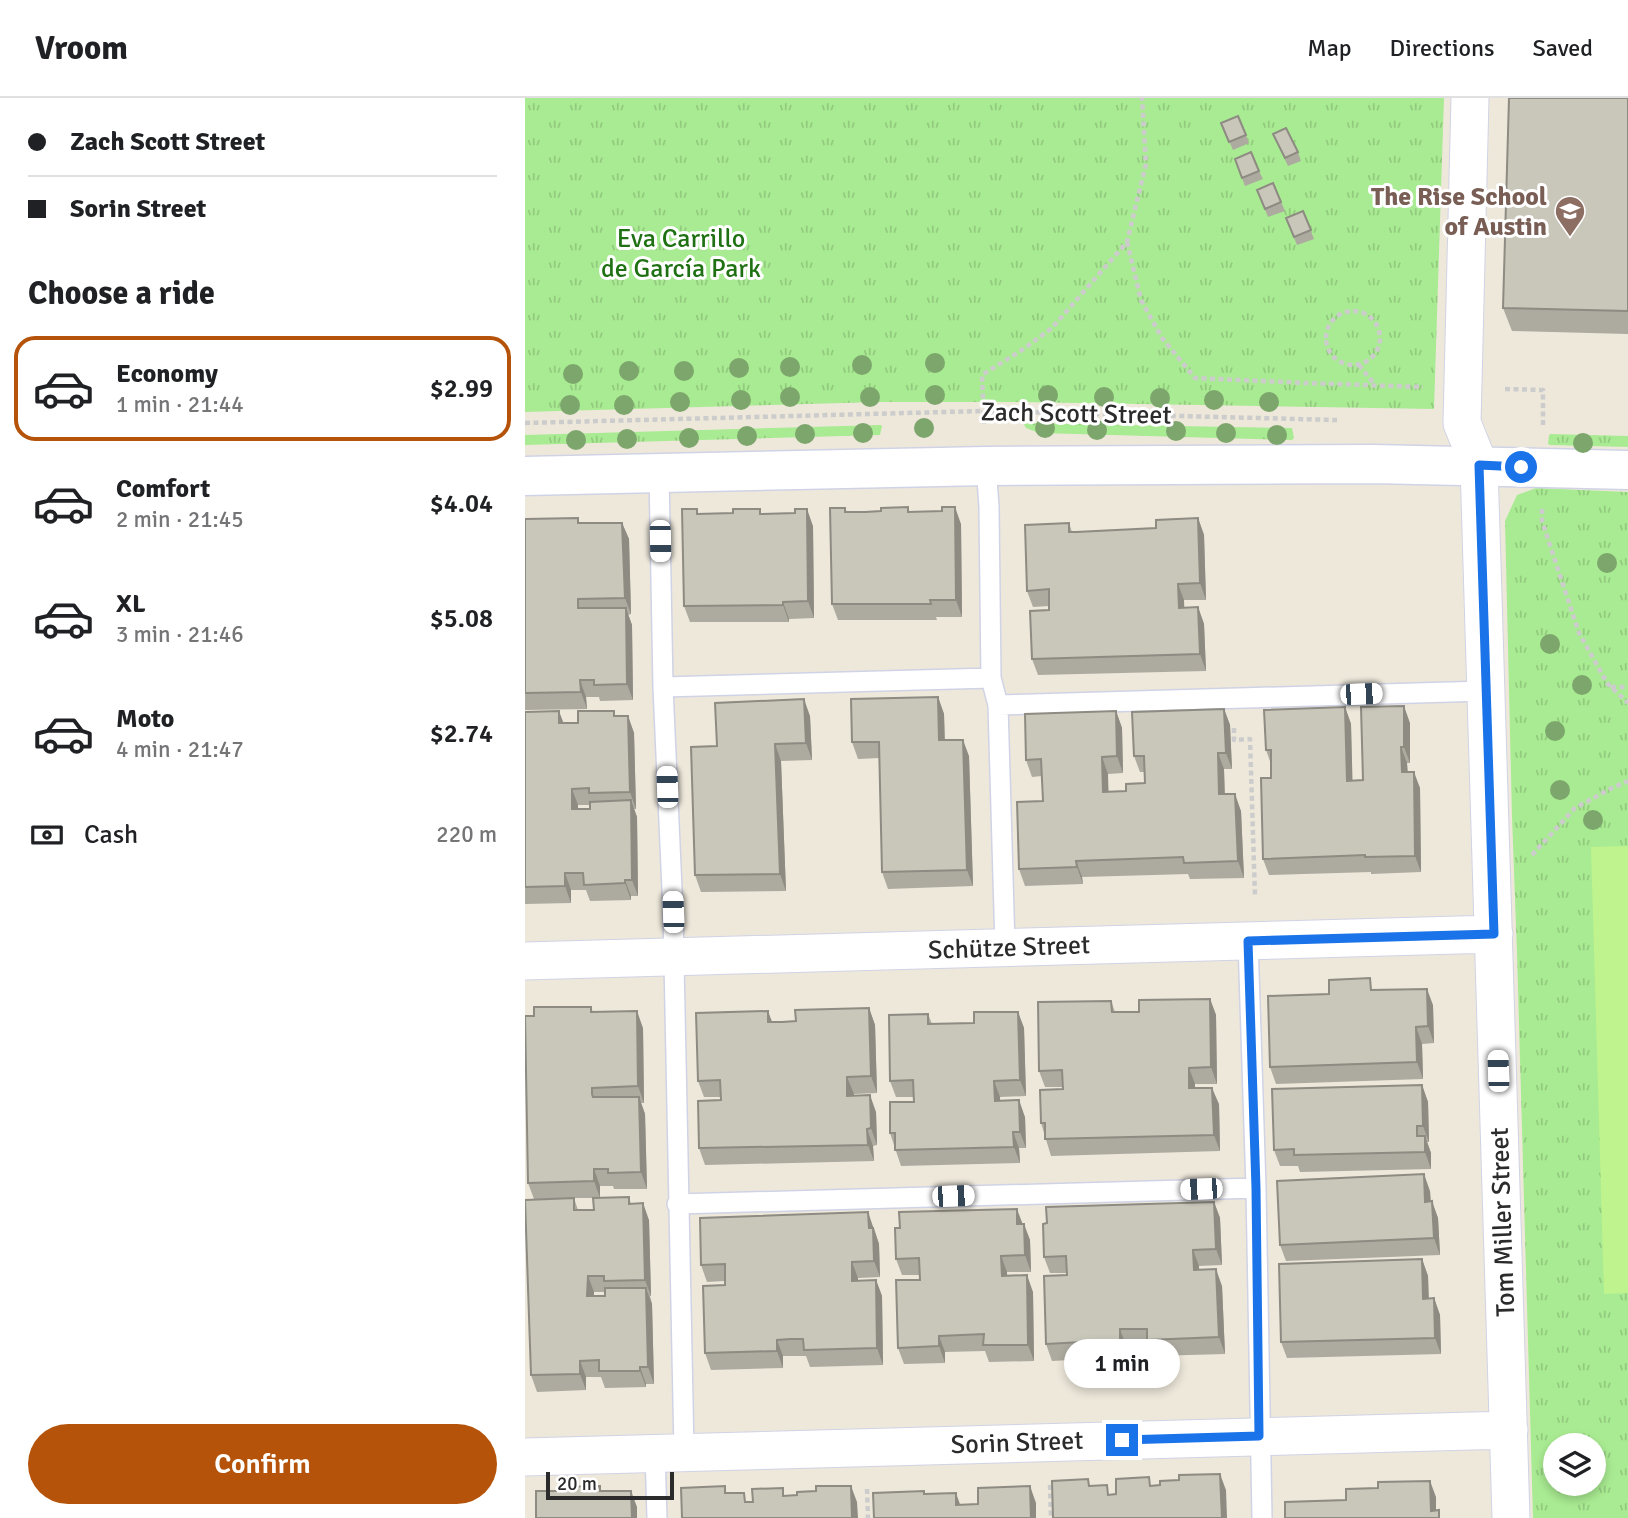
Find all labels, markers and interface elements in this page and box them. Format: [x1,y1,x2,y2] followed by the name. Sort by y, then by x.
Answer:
[35,28,128,69] text: Vroom
[1307,33,1352,63] text: Map
[1390,33,1495,63] text: Directions
[1533,33,1593,63] text: Saved
[70,126,265,158] text: Zach Scott Street
[1371,181,1547,243] place label: The Rise School of Austin
[70,193,206,225] text: Sorin Street
[1553,194,1587,238] school or university icon: The Rise School of Austin
[601,223,761,285] park label: Eva Carrillo de García Park
[28,274,215,313] text: Choose a ride
[32,357,95,420] icon: car
[116,358,218,390] text: Economy
[430,373,493,405] text: $2.99
[116,390,244,419] text: 1 min · 21:44
[980,396,1172,432] street label: Zach Scott Street
[1505,451,1537,483] route start
[32,472,95,535] icon: car
[116,473,210,505] text: Comfort
[430,488,493,520] text: $4.04
[116,505,244,534] text: 2 min · 21:45
[650,520,671,562] car
[32,587,95,650] icon: car
[116,588,146,620] text: XL
[430,603,493,635] text: $5.08
[116,620,244,649] text: 3 min · 21:46
[1340,683,1383,705] car
[32,702,95,765] icon: car
[116,703,174,735] text: Moto
[430,718,493,750] text: $2.74
[116,735,244,764] text: 4 min · 21:47
[656,766,679,808] car
[28,816,66,854] icon: cash
[84,819,138,851] text: Cash
[436,820,497,849] text: 220 m
[662,891,685,933] car
[927,929,1091,967] street label: Schütze Street
[1487,1050,1510,1092] car
[1484,1127,1522,1317] street label: Tom Miller Street
[1180,1178,1223,1200] car
[932,1185,975,1207] car
[1064,1338,1180,1388] callout: 1 min
[1094,1349,1150,1378] text: 1 min
[28,1424,497,1504] button: Confirm
[1106,1424,1138,1456] route end
[950,1425,1084,1461] street label: Sorin Street
[1543,1433,1606,1496] map controls
[1543,1433,1606,1496] button: layers
[546,1469,674,1501] scale bar
[557,1472,597,1496] text: 20 m

